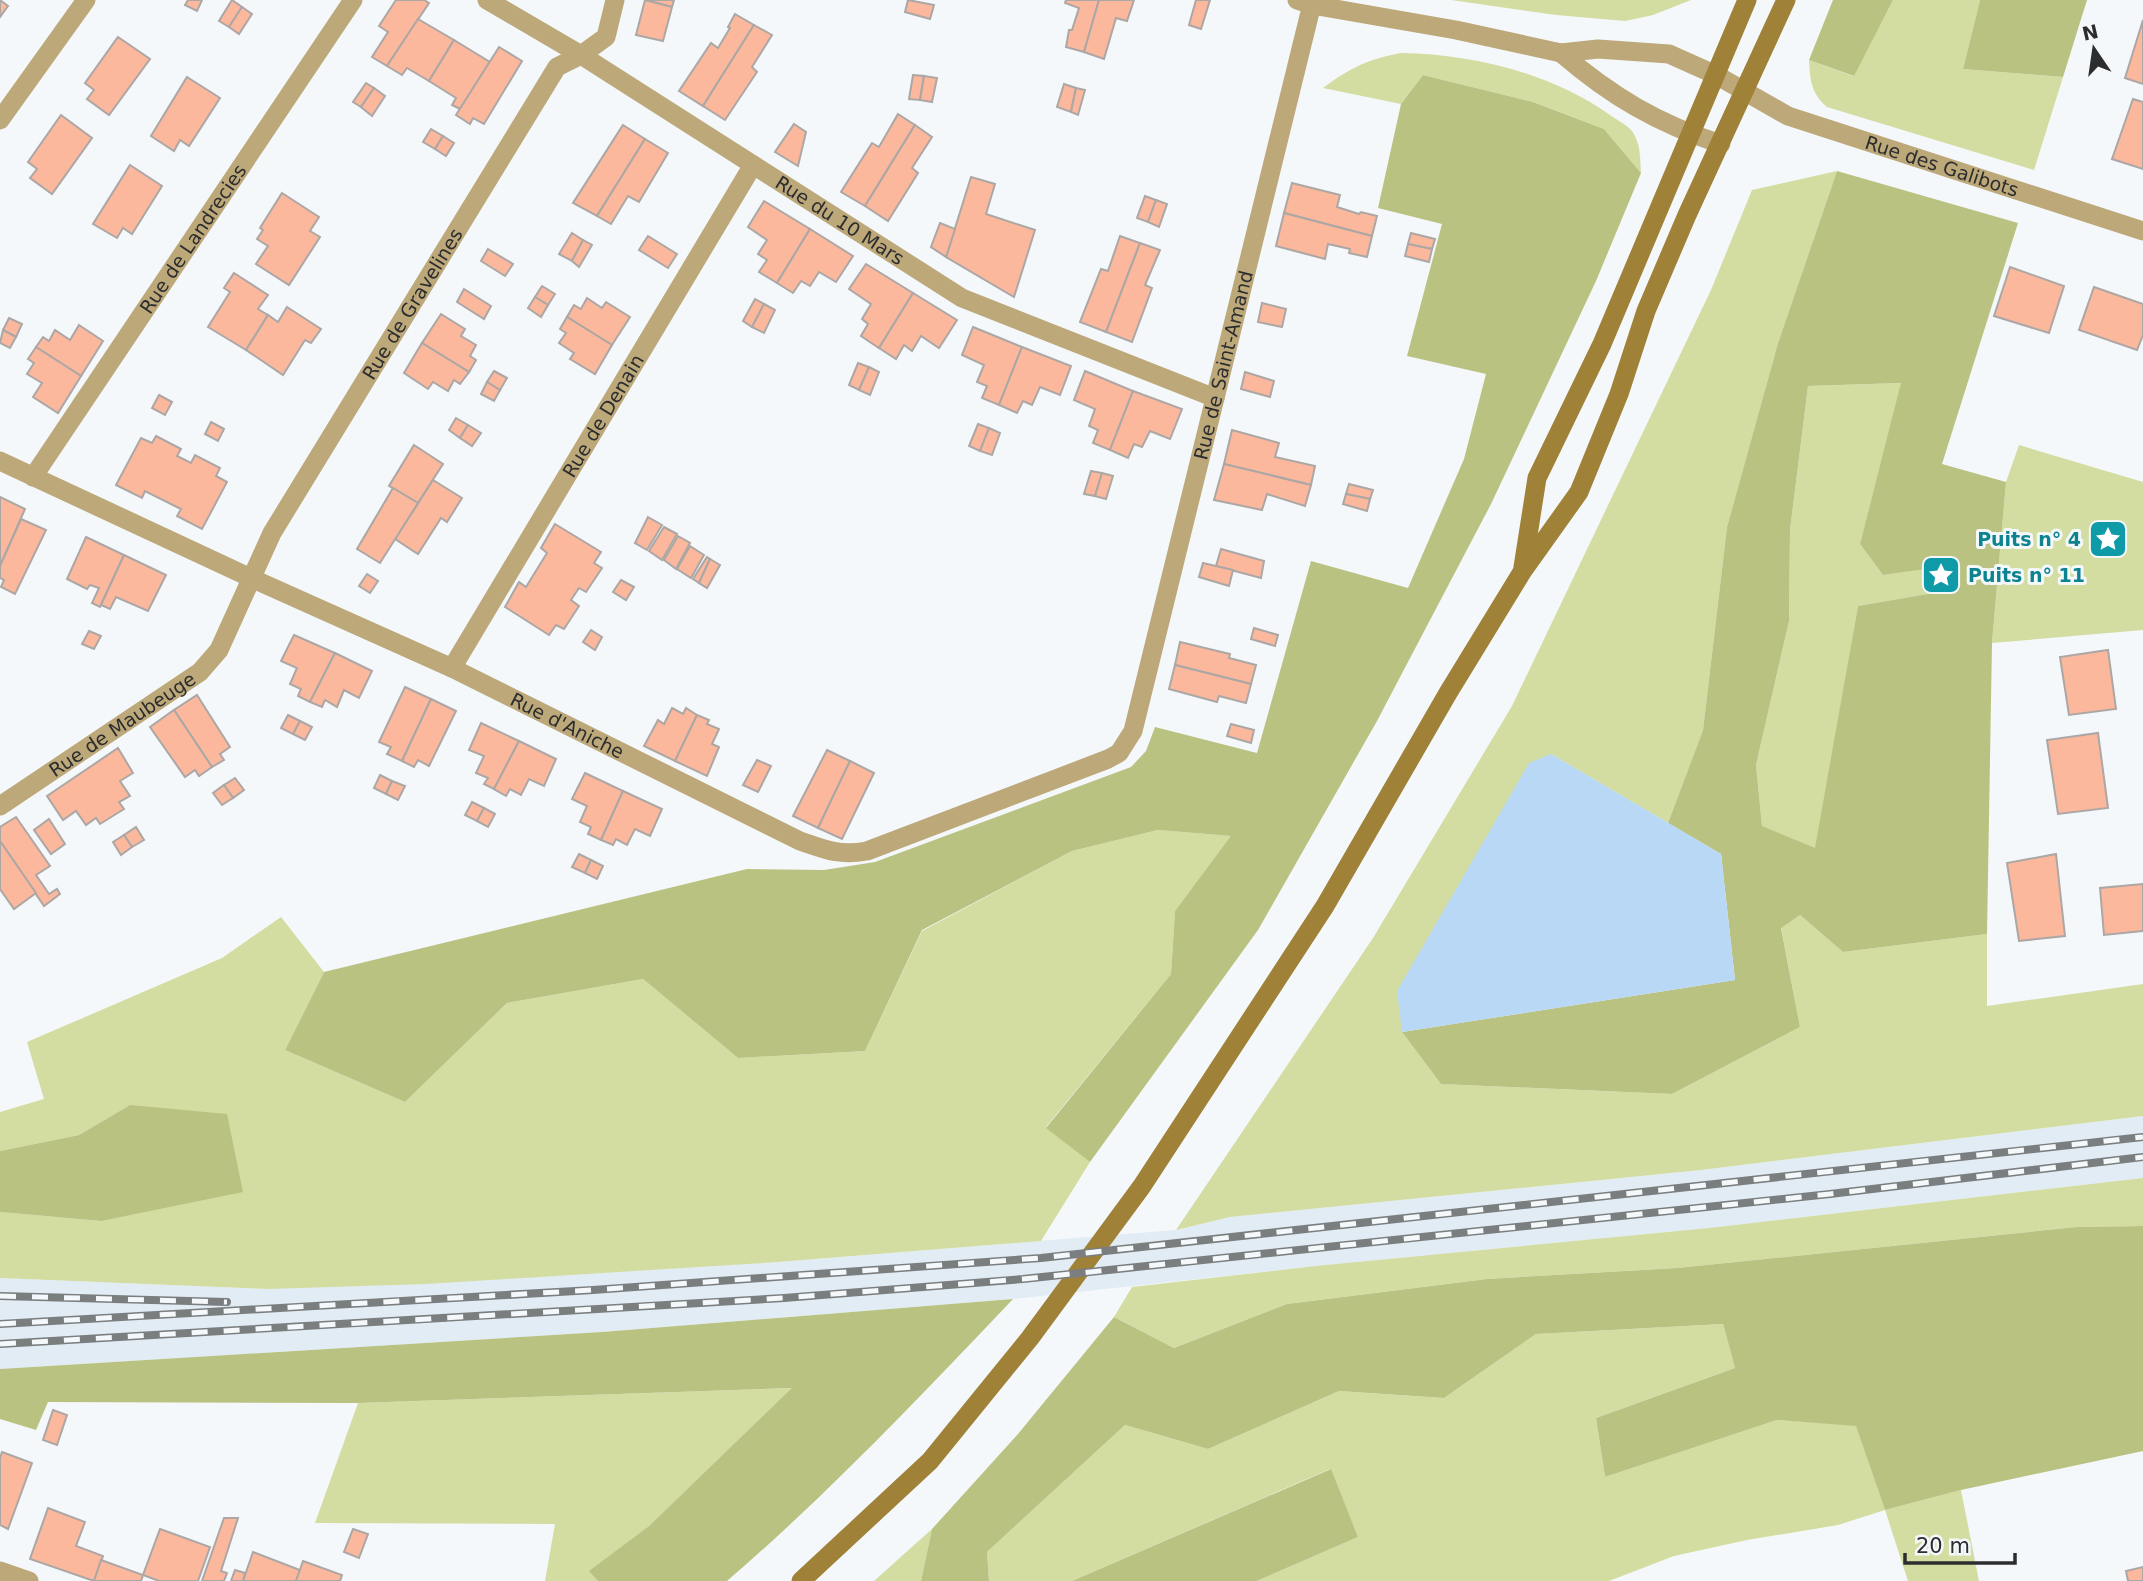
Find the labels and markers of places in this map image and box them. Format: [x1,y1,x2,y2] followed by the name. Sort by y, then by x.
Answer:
[2087,518,2129,560] place icon: Puits n° 4
[1977,528,2081,550] place label: Puits n° 4
[1920,554,1962,596] place icon: Puits n° 11
[1968,564,2085,586] place label: Puits n° 11

